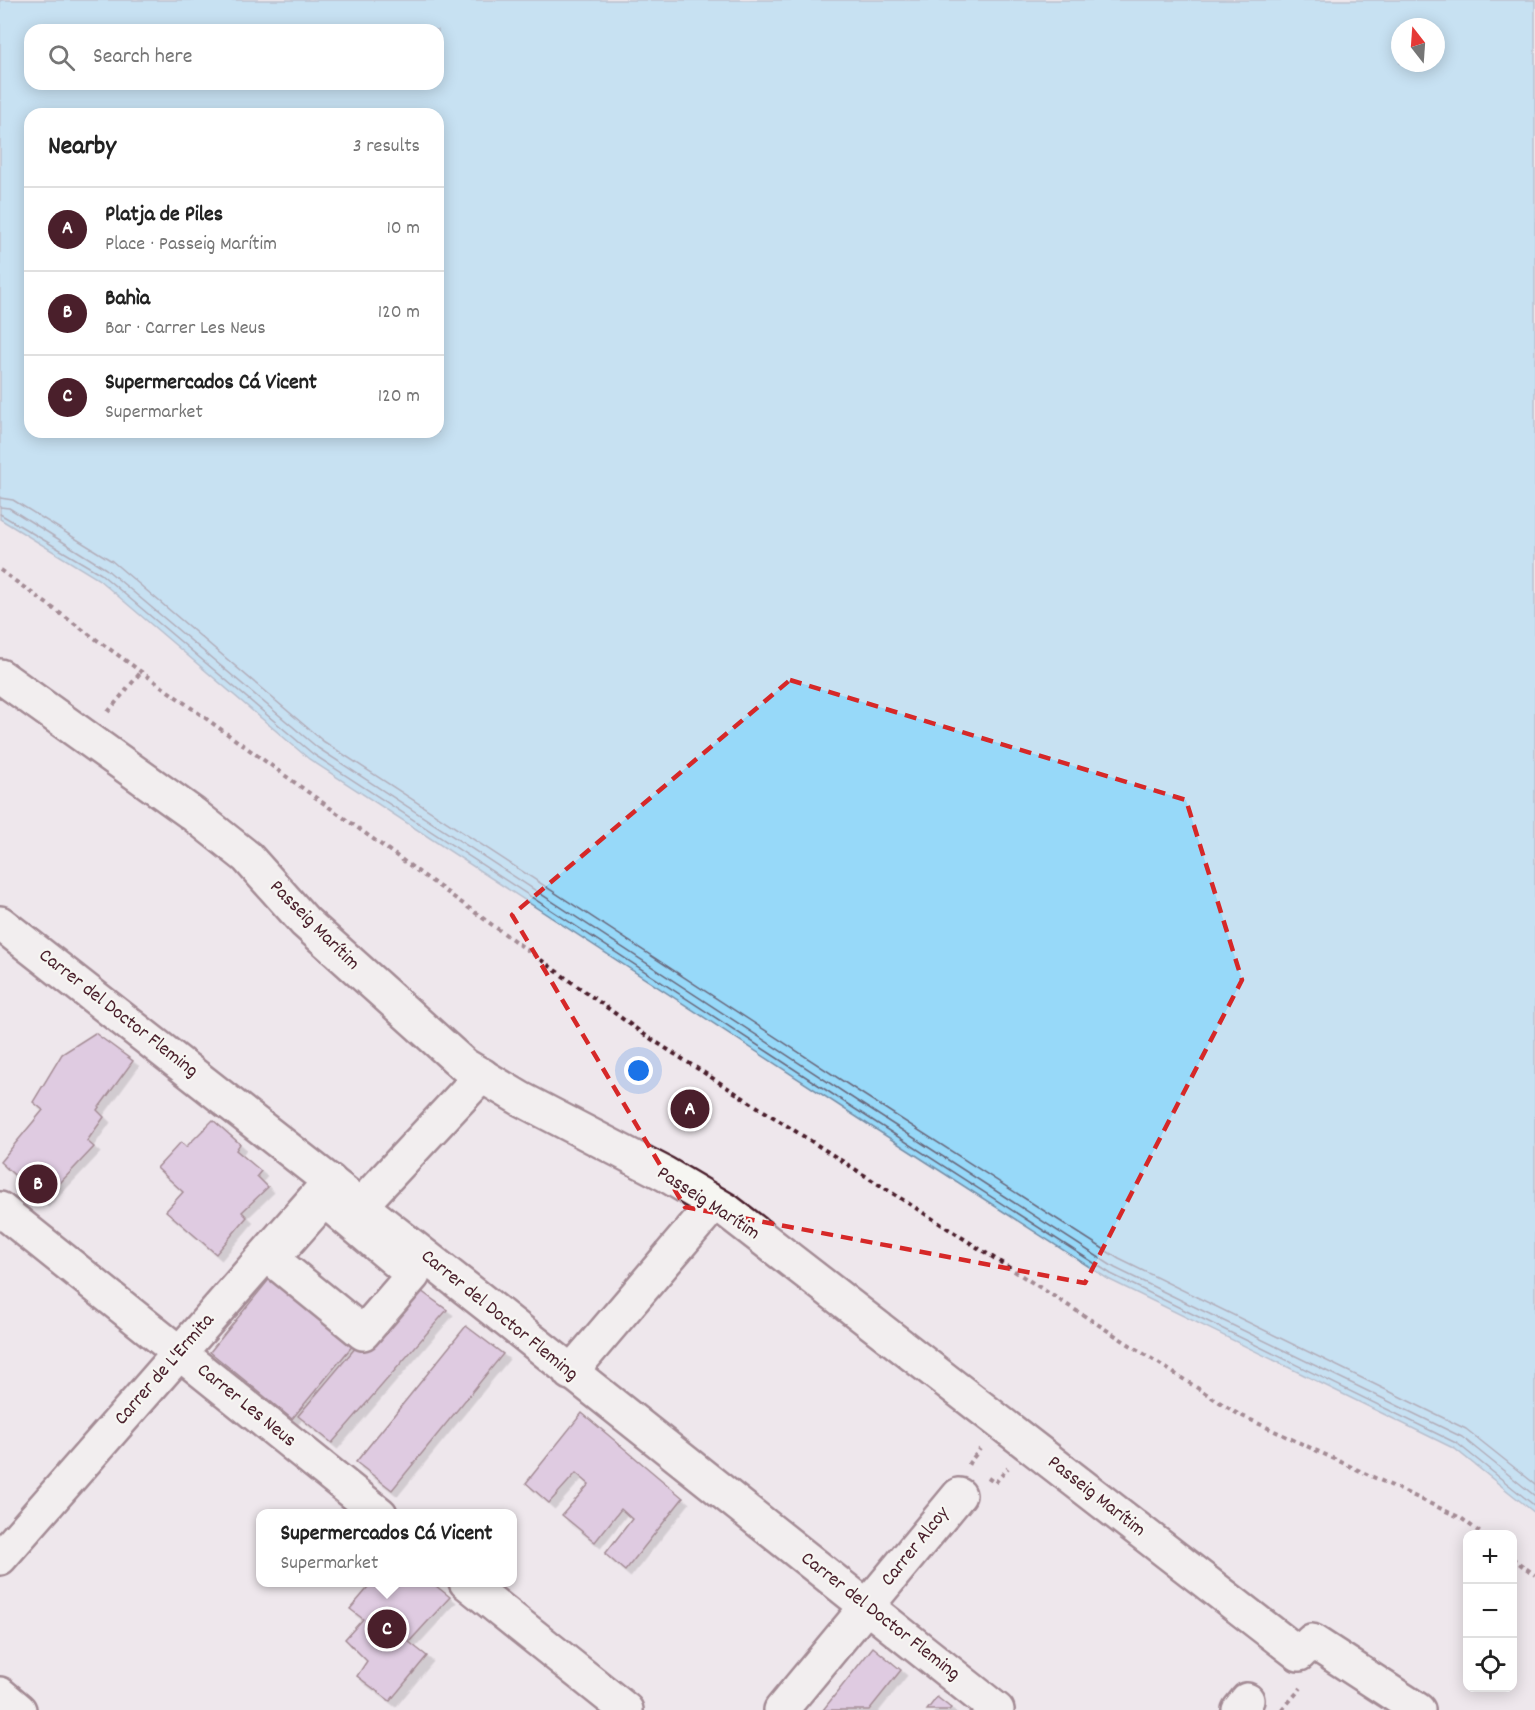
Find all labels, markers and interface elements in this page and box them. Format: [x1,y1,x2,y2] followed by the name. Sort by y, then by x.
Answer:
[1391,18,1445,72] north arrow
[24,24,444,90] search box
[45,41,78,74] icon: search
[93,42,192,73] text: Search here
[48,129,116,166] text: Nearby
[353,133,420,161] text: 3 results
[105,200,223,231] text: Platja de Piles
[62,215,73,243] text: A
[386,215,420,243] text: 10 m
[105,231,277,259] text: Place · Passeig Marítim
[105,284,150,315] text: Bahìa
[63,299,72,327] text: B
[378,299,420,327] text: 120 m
[105,315,266,343] text: Bar · Carrer Les Neus
[105,368,317,399] text: Supermercados Cá Vicent
[63,383,72,411] text: C
[378,383,420,411] text: 120 m
[105,399,203,427] text: Supermarket
[262,874,366,978] street label: Passeig Marítim
[32,943,204,1085] street label: Carrer del Doctor Fleming
[624,1056,653,1085] your location
[670,1086,710,1132] pin: A
[651,1160,765,1248] street label: Passeig Marítim
[18,1162,57,1206] pin: B
[414,1243,584,1389] street label: Carrer del Doctor Fleming
[108,1307,222,1432] street label: Carrer de L'Ermita
[190,1357,302,1455] street label: Carrer Les Neus
[1041,1450,1151,1544] street label: Passeig Marítim
[875,1500,958,1593] street label: Carrer Alcoy
[256,1509,517,1587] popup
[281,1519,493,1550] text: Supermercados Cá Vicent
[1463,1530,1517,1692] map controls
[1463,1530,1517,1584] button: +
[794,1546,966,1688] street label: Carrer del Doctor Fleming
[281,1550,378,1578] text: Supermarket
[1463,1584,1517,1638] button: −
[368,1606,406,1652] pin: C
[1463,1638,1517,1692] button: locate

